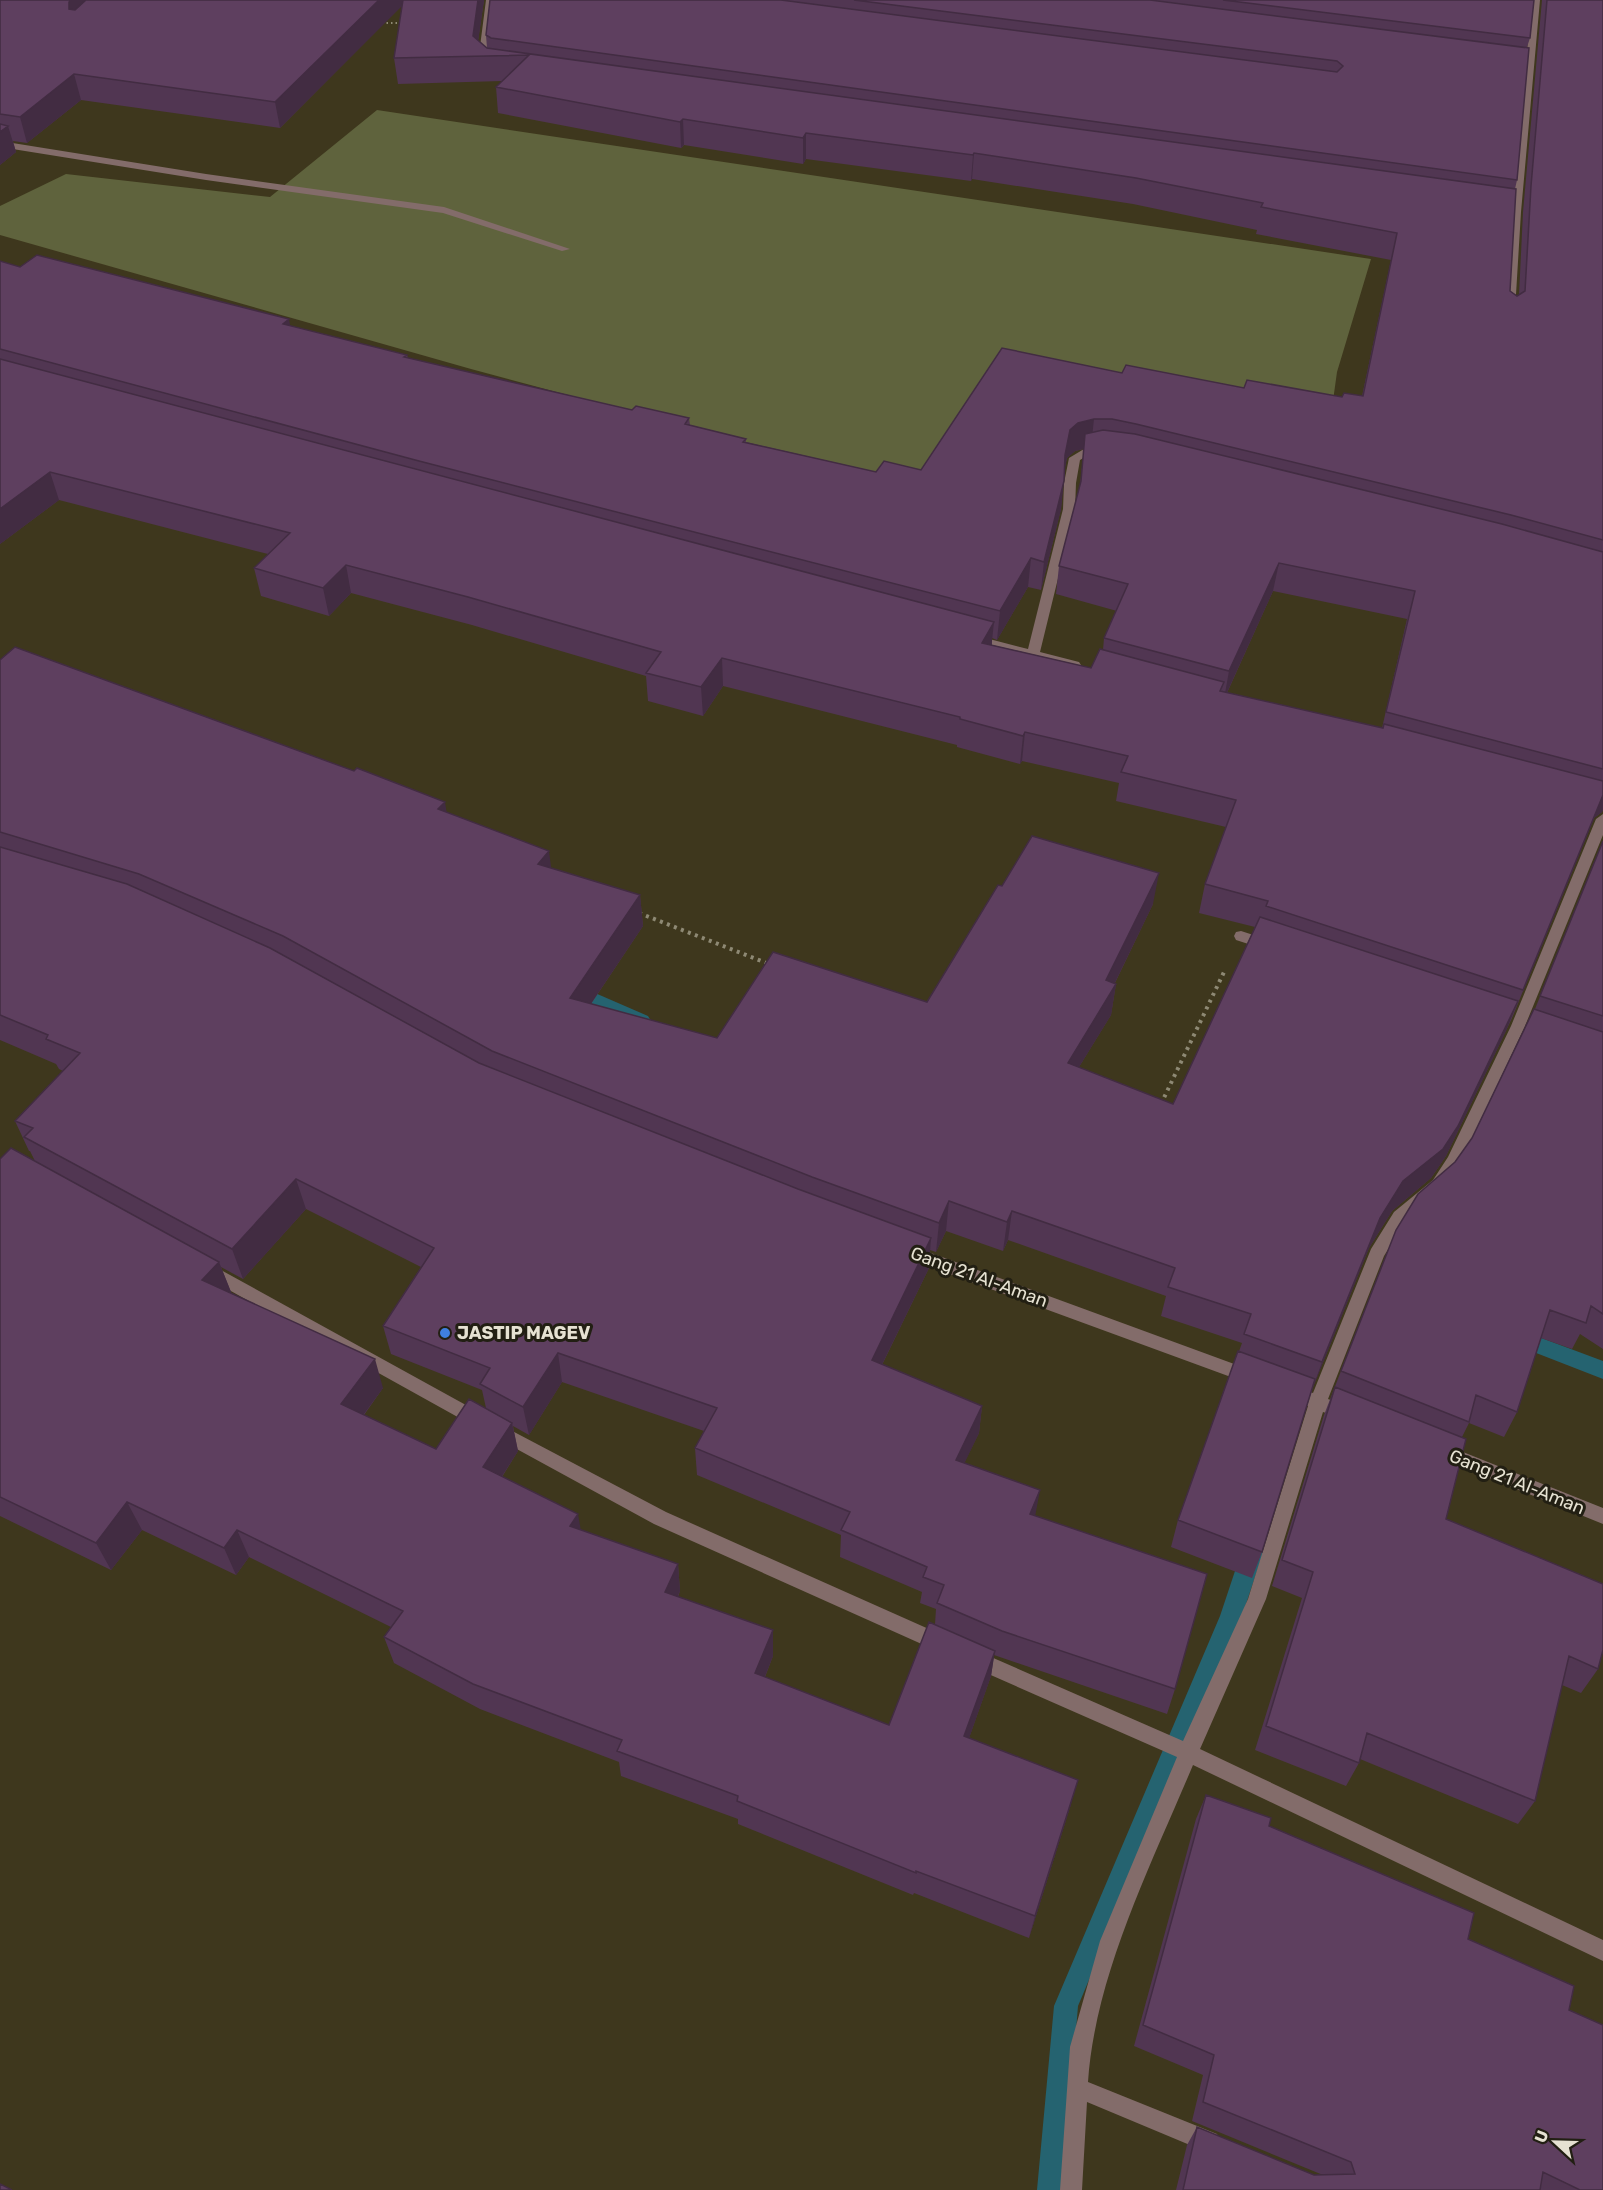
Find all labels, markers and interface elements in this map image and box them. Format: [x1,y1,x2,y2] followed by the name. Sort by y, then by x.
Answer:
[908,1242,1050,1312] street label: Gang 21 Al-Aman
[457,1322,591,1344] place label: JASTIP MAGEV
[438,1326,452,1340] marker: JASTIP MAGEV
[1446,1445,1588,1519] street label: Gang 21 Al-Aman
[1525,2112,1585,2172] north arrow
[1531,2128,1553,2146] text: U

